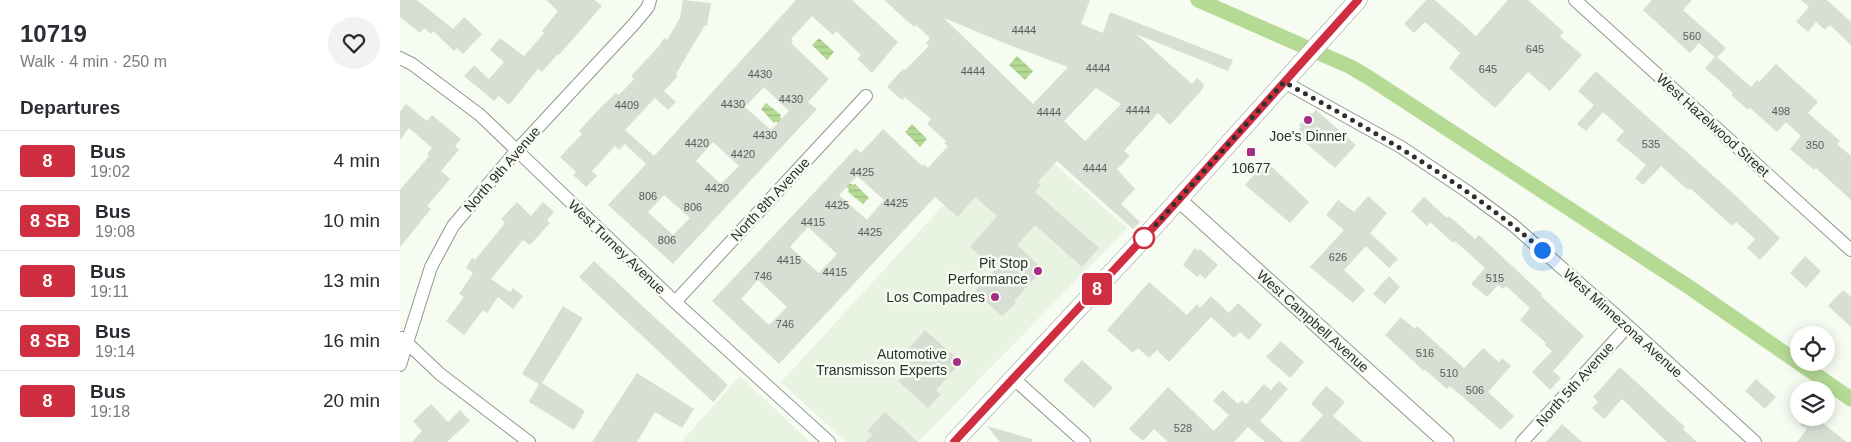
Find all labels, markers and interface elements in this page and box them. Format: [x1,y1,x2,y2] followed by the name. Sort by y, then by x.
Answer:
[328,17,380,69] button: heart
[20,20,87,47] text: 10719
[1012,24,1036,36] house number: 4444
[1683,30,1701,42] house number: 560
[1526,43,1544,55] house number: 645
[20,53,167,70] text: Walk · 4 min · 250 m
[1086,62,1110,74] house number: 4444
[1479,63,1497,75] house number: 645
[961,65,985,77] house number: 4444
[748,68,772,80] house number: 4430
[1653,70,1773,180] street label: West Hazelwood Street
[779,93,803,105] house number: 4430
[20,97,120,118] text: Departures
[721,98,745,110] house number: 4430
[615,99,639,111] house number: 4409
[1126,104,1150,116] house number: 4444
[1772,105,1790,117] house number: 498
[1037,106,1061,118] house number: 4444
[1302,114,1314,126] marker: Joe's Dinner
[461,123,544,215] street label: North 9th Avenue
[1269,128,1347,144] place label: Joe's Dinner
[753,129,777,141] house number: 4430
[685,137,709,149] house number: 4420
[1642,138,1660,150] house number: 535
[1806,139,1824,151] house number: 350
[90,141,126,162] text: Bus
[1245,146,1257,158] marker: 10677
[731,148,755,160] house number: 4420
[334,150,380,171] text: 4 min
[42,151,53,171] text: 8
[727,154,813,244] street label: North 8th Avenue
[1232,160,1271,176] place label: 10677
[1083,162,1107,174] house number: 4444
[90,163,130,180] text: 19:02
[850,166,874,178] house number: 4425
[705,182,729,194] house number: 4420
[639,190,657,202] house number: 806
[565,197,669,298] street label: West Turney Avenue
[884,197,908,209] house number: 4425
[825,199,849,211] house number: 4425
[95,201,131,222] text: Bus
[684,201,702,213] house number: 806
[323,210,380,231] text: 10 min
[30,211,70,231] text: 8 SB
[801,216,825,228] house number: 4415
[95,223,135,240] text: 19:08
[858,226,882,238] house number: 4425
[1133,227,1155,249] unlabelled marker
[658,234,676,246] house number: 806
[1530,238,1555,263] your location
[1329,251,1347,263] house number: 626
[777,254,801,266] house number: 4415
[948,255,1028,287] place label: Pit Stop Performance
[90,261,126,282] text: Bus
[1032,265,1044,277] marker: Pit Stop Performance
[1560,265,1686,381] street label: West Minnezona Avenue
[823,266,847,278] house number: 4415
[1254,267,1372,376] street label: West Campbell Avenue
[323,270,380,291] text: 13 min
[754,270,772,282] house number: 746
[42,271,53,291] text: 8
[1486,272,1504,284] house number: 515
[1081,273,1113,305] line badge: 8
[1092,279,1102,299] text: 8
[90,283,129,300] text: 19:11
[886,289,985,305] place label: Los Compadres
[989,291,1001,303] marker: Los Compadres
[776,318,794,330] house number: 746
[95,321,131,342] text: Bus
[1790,326,1835,426] map controls
[1790,326,1835,371] button: locate
[323,330,380,351] text: 16 min
[30,331,70,351] text: 8 SB
[1533,338,1617,429] street label: North 5th Avenue
[95,343,135,360] text: 19:14
[816,346,947,378] place label: Automotive Transmisson Experts
[1416,347,1434,359] house number: 516
[951,356,963,368] marker: Automotive Transmisson Experts
[1440,367,1458,379] house number: 510
[90,381,126,402] text: Bus
[1790,381,1835,426] button: layers
[1466,384,1484,396] house number: 506
[323,390,380,411] text: 20 min
[42,391,53,411] text: 8
[90,403,130,420] text: 19:18
[1174,422,1192,434] house number: 528

